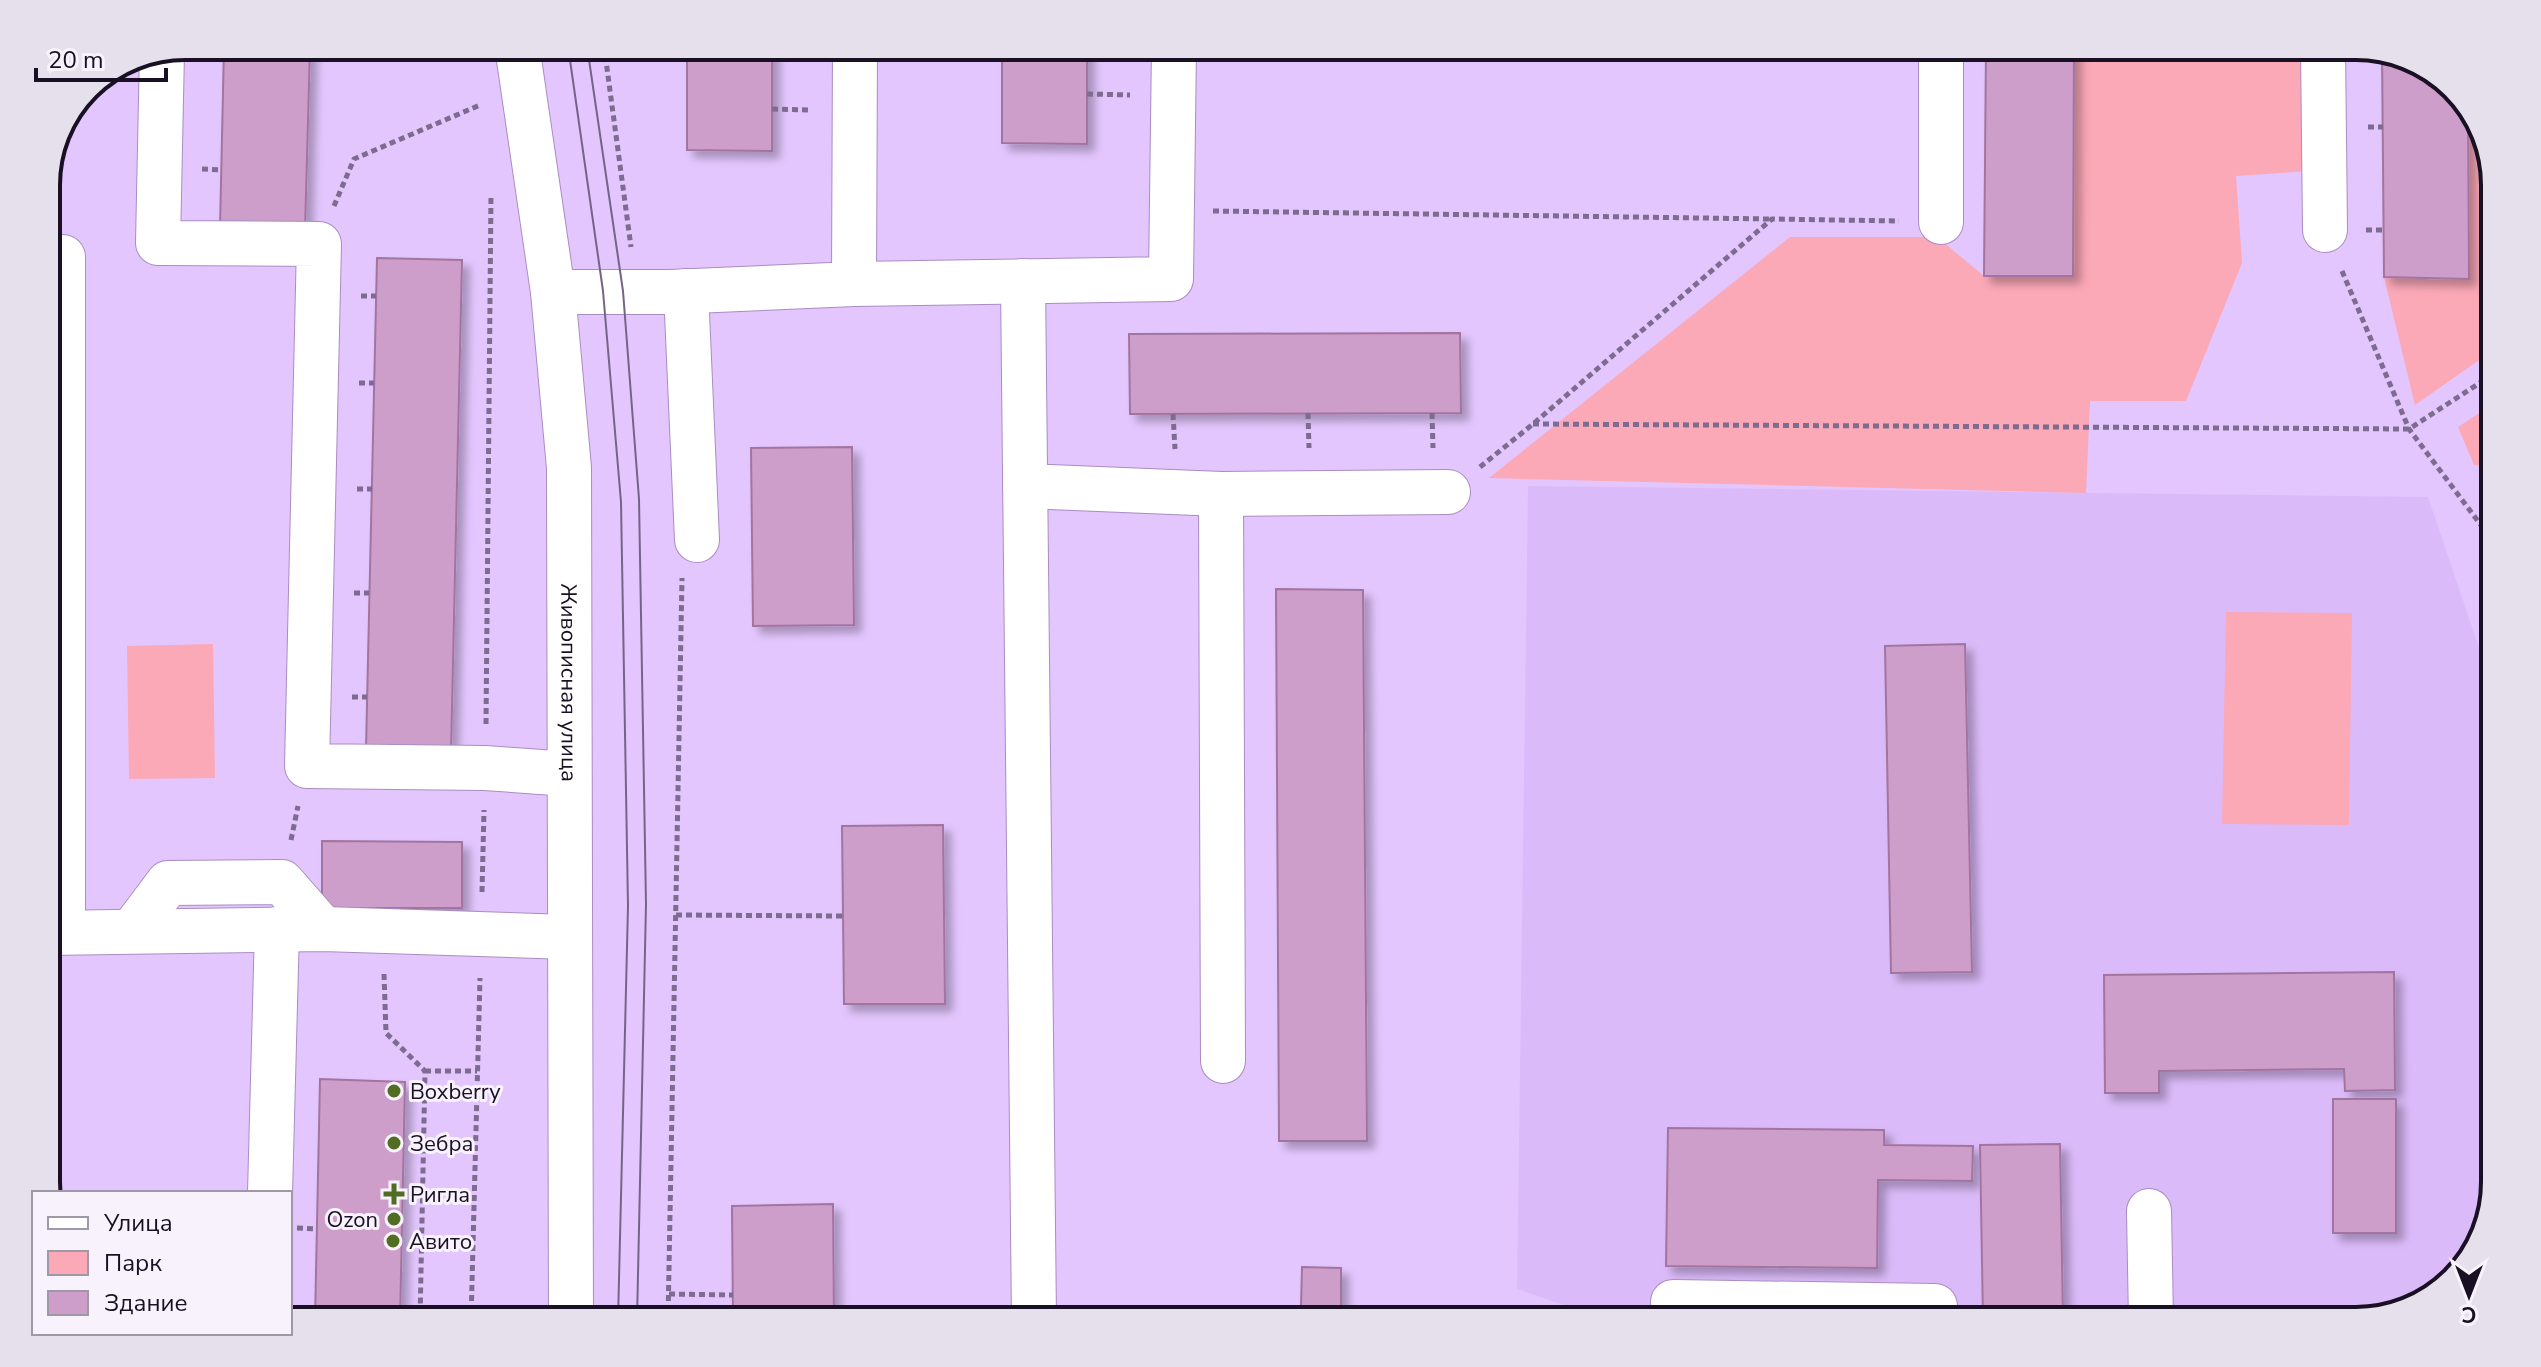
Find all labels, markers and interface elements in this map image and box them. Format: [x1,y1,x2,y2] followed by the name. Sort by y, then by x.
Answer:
[36,32,166,82] scale bar
[48,44,104,76] text: 20 m
[553,583,584,782] street label: Живописная улица
[410,1077,501,1107] place label: Boxberry
[385,1082,403,1100] marker: Boxberry
[410,1129,473,1159] place label: Зебра
[385,1134,403,1152] marker: Зебра
[410,1180,470,1210] place label: Ригла
[385,1185,403,1203] marker: Ригла
[32,1191,292,1335] legend
[326,1205,378,1235] place label: Ozon
[103,1207,173,1239] text: Улица
[385,1210,403,1228] marker: Ozon
[409,1227,472,1257] place label: Авито
[384,1232,402,1250] marker: Авито
[104,1247,162,1279] text: Парк
[2429,1255,2509,1335] north arrow
[104,1287,188,1319] text: Здание
[2461,1299,2476,1329] text: С

